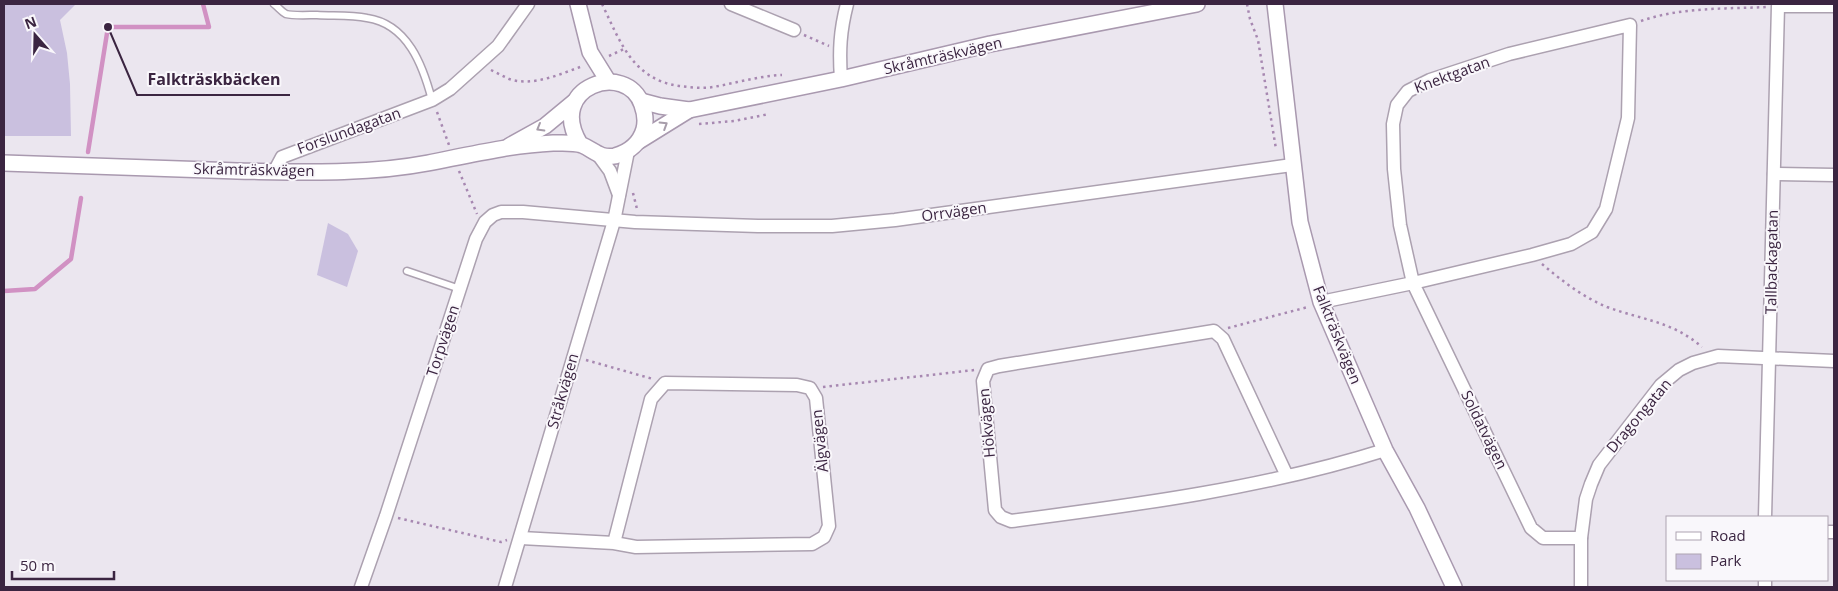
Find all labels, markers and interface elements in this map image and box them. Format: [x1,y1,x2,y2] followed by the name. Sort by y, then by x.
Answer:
[10,10,60,60] north arrow
[22,11,39,33] text: N
[882,32,1004,78] street label: Skråmträskvägen
[1411,51,1492,97] street label: Knektgatan
[137,64,290,95] callout: Falkträskbäcken
[148,68,280,90] text: Falkträskbäcken
[294,102,403,158] street label: Forslundagatan
[537,122,546,132] one-way arrow
[658,122,667,132] one-way arrow
[193,158,315,180] street label: Skråmträskvägen
[920,197,988,225] street label: Orrvägen
[1760,210,1782,314] street label: Tallbackagatan
[1309,283,1367,387] street label: Falkträskvägen
[421,302,463,379] street label: Torpvägen
[542,351,582,431] street label: Stråkvägen
[1601,374,1675,457] street label: Dragongatan
[1457,387,1513,472] street label: Soldatvägen
[973,388,999,459] street label: Hökvägen
[806,409,832,473] street label: Älgvägen
[1666,516,1828,581] legend
[1710,525,1746,545] text: Road
[12,548,115,580] scale bar
[1710,550,1741,570] text: Park
[20,555,55,575] text: 50 m

